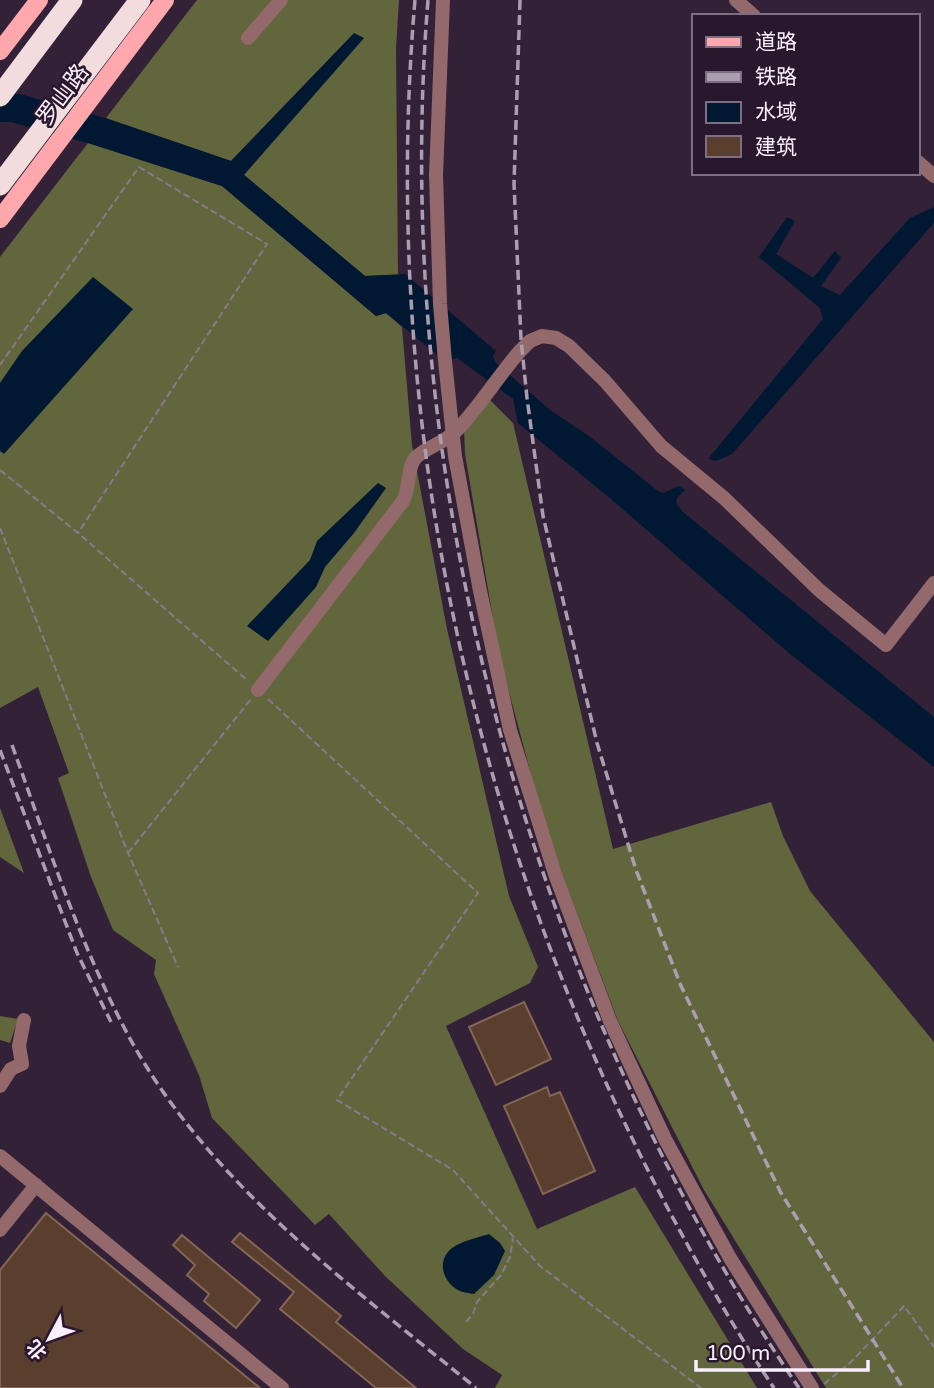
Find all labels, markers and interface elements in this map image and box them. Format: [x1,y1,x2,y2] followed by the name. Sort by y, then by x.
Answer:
[692,14,920,175] legend
[755,30,797,55] text: 道路
[31,59,95,131] street label: 罗山路
[755,65,797,90] text: 铁路
[755,100,797,125] text: 水域
[755,135,797,160] text: 建筑
[14,1304,84,1374] north arrow
[696,1328,867,1372] scale bar
[22,1335,51,1364] text: 北
[706,1341,770,1366] text: 100 m

